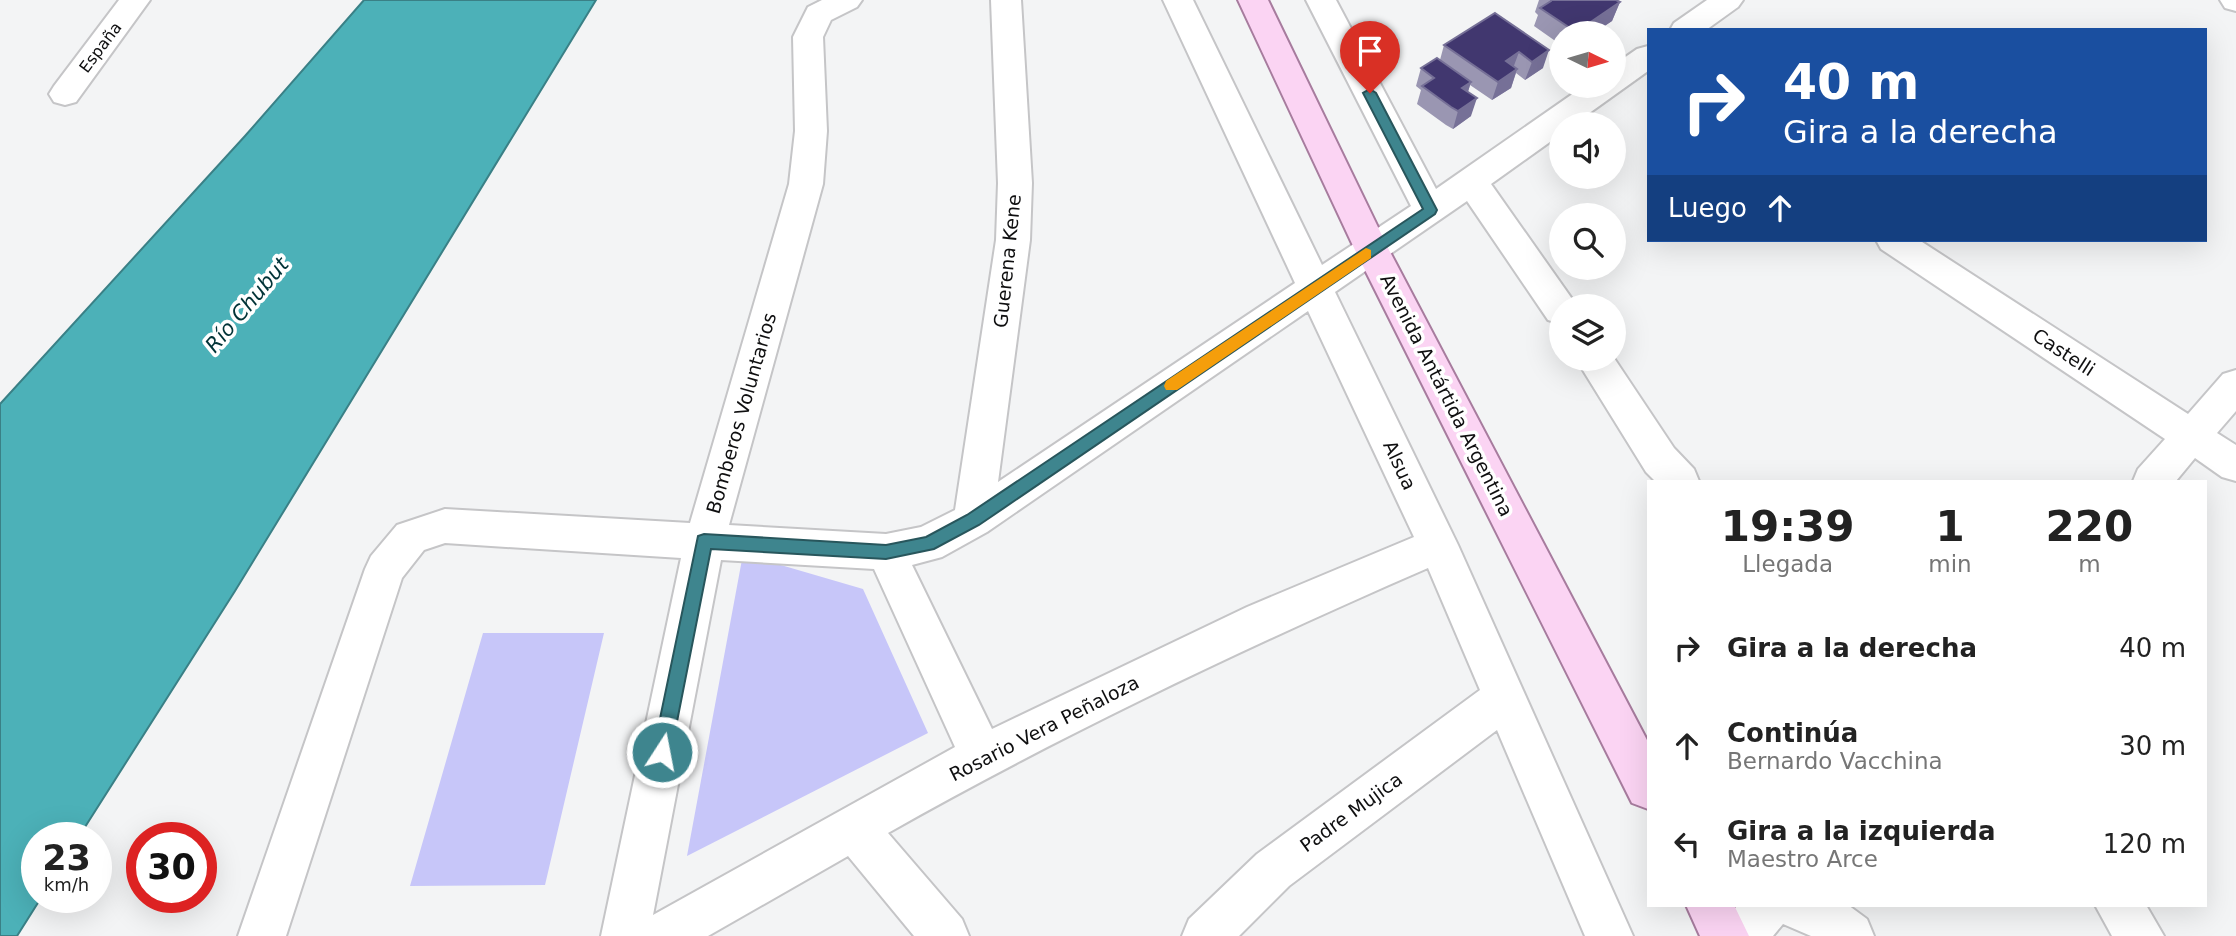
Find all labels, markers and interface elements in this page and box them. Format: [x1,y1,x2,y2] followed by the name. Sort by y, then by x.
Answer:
[75,18,126,76] street label: España
[1340,21,1400,93] pin
[1549,21,1626,98] north arrow
[1549,21,1626,371] map controls
[1351,32,1389,70] icon: arrive
[1783,54,1919,111] text: 40 m
[1668,56,1759,147] icon: right
[1549,112,1626,189] button: sound
[1783,113,2058,151] text: Gira a la derecha
[1761,189,1799,227] icon: ahead
[989,193,1025,329] street label: Guerena Kene
[1668,193,1747,223] text: Luego
[1549,203,1626,280] button: search
[200,252,294,357] water label: Río Chubut
[1376,270,1518,520] street label: Avenida Antártida Argentina
[1549,294,1626,371] button: layers
[702,310,780,516] street label: Bomberos Voluntarios
[2029,324,2099,380] street label: Castelli
[1379,437,1421,493] street label: Alsua
[1721,502,1855,551] text: 19:39
[1935,502,1965,551] text: 1
[2046,502,2133,551] text: 220
[1742,551,1833,577] text: Llegada
[1928,551,1972,577] text: min
[2078,551,2101,577] text: m
[1668,629,1706,667] icon: right
[1727,633,1977,663] text: Gira a la derecha
[2119,633,2186,663] text: 40 m
[946,671,1142,785] street label: Rosario Vera Peñaloza
[625,715,699,789] position arrow
[1727,718,1858,748] text: Continúa
[1668,727,1706,765] icon: ahead
[2119,731,2186,761] text: 30 m
[1727,748,1943,774] text: Bernardo Vacchina
[1296,768,1406,856] street label: Padre Mujica
[1727,816,1995,846] text: Gira a la izquierda
[126,822,217,913] speed limit sign: 30
[1668,825,1706,863] icon: left
[2103,829,2186,859] text: 120 m
[42,838,91,878] text: 23
[1727,846,1878,872] text: Maestro Arce
[44,874,89,895] text: km/h

